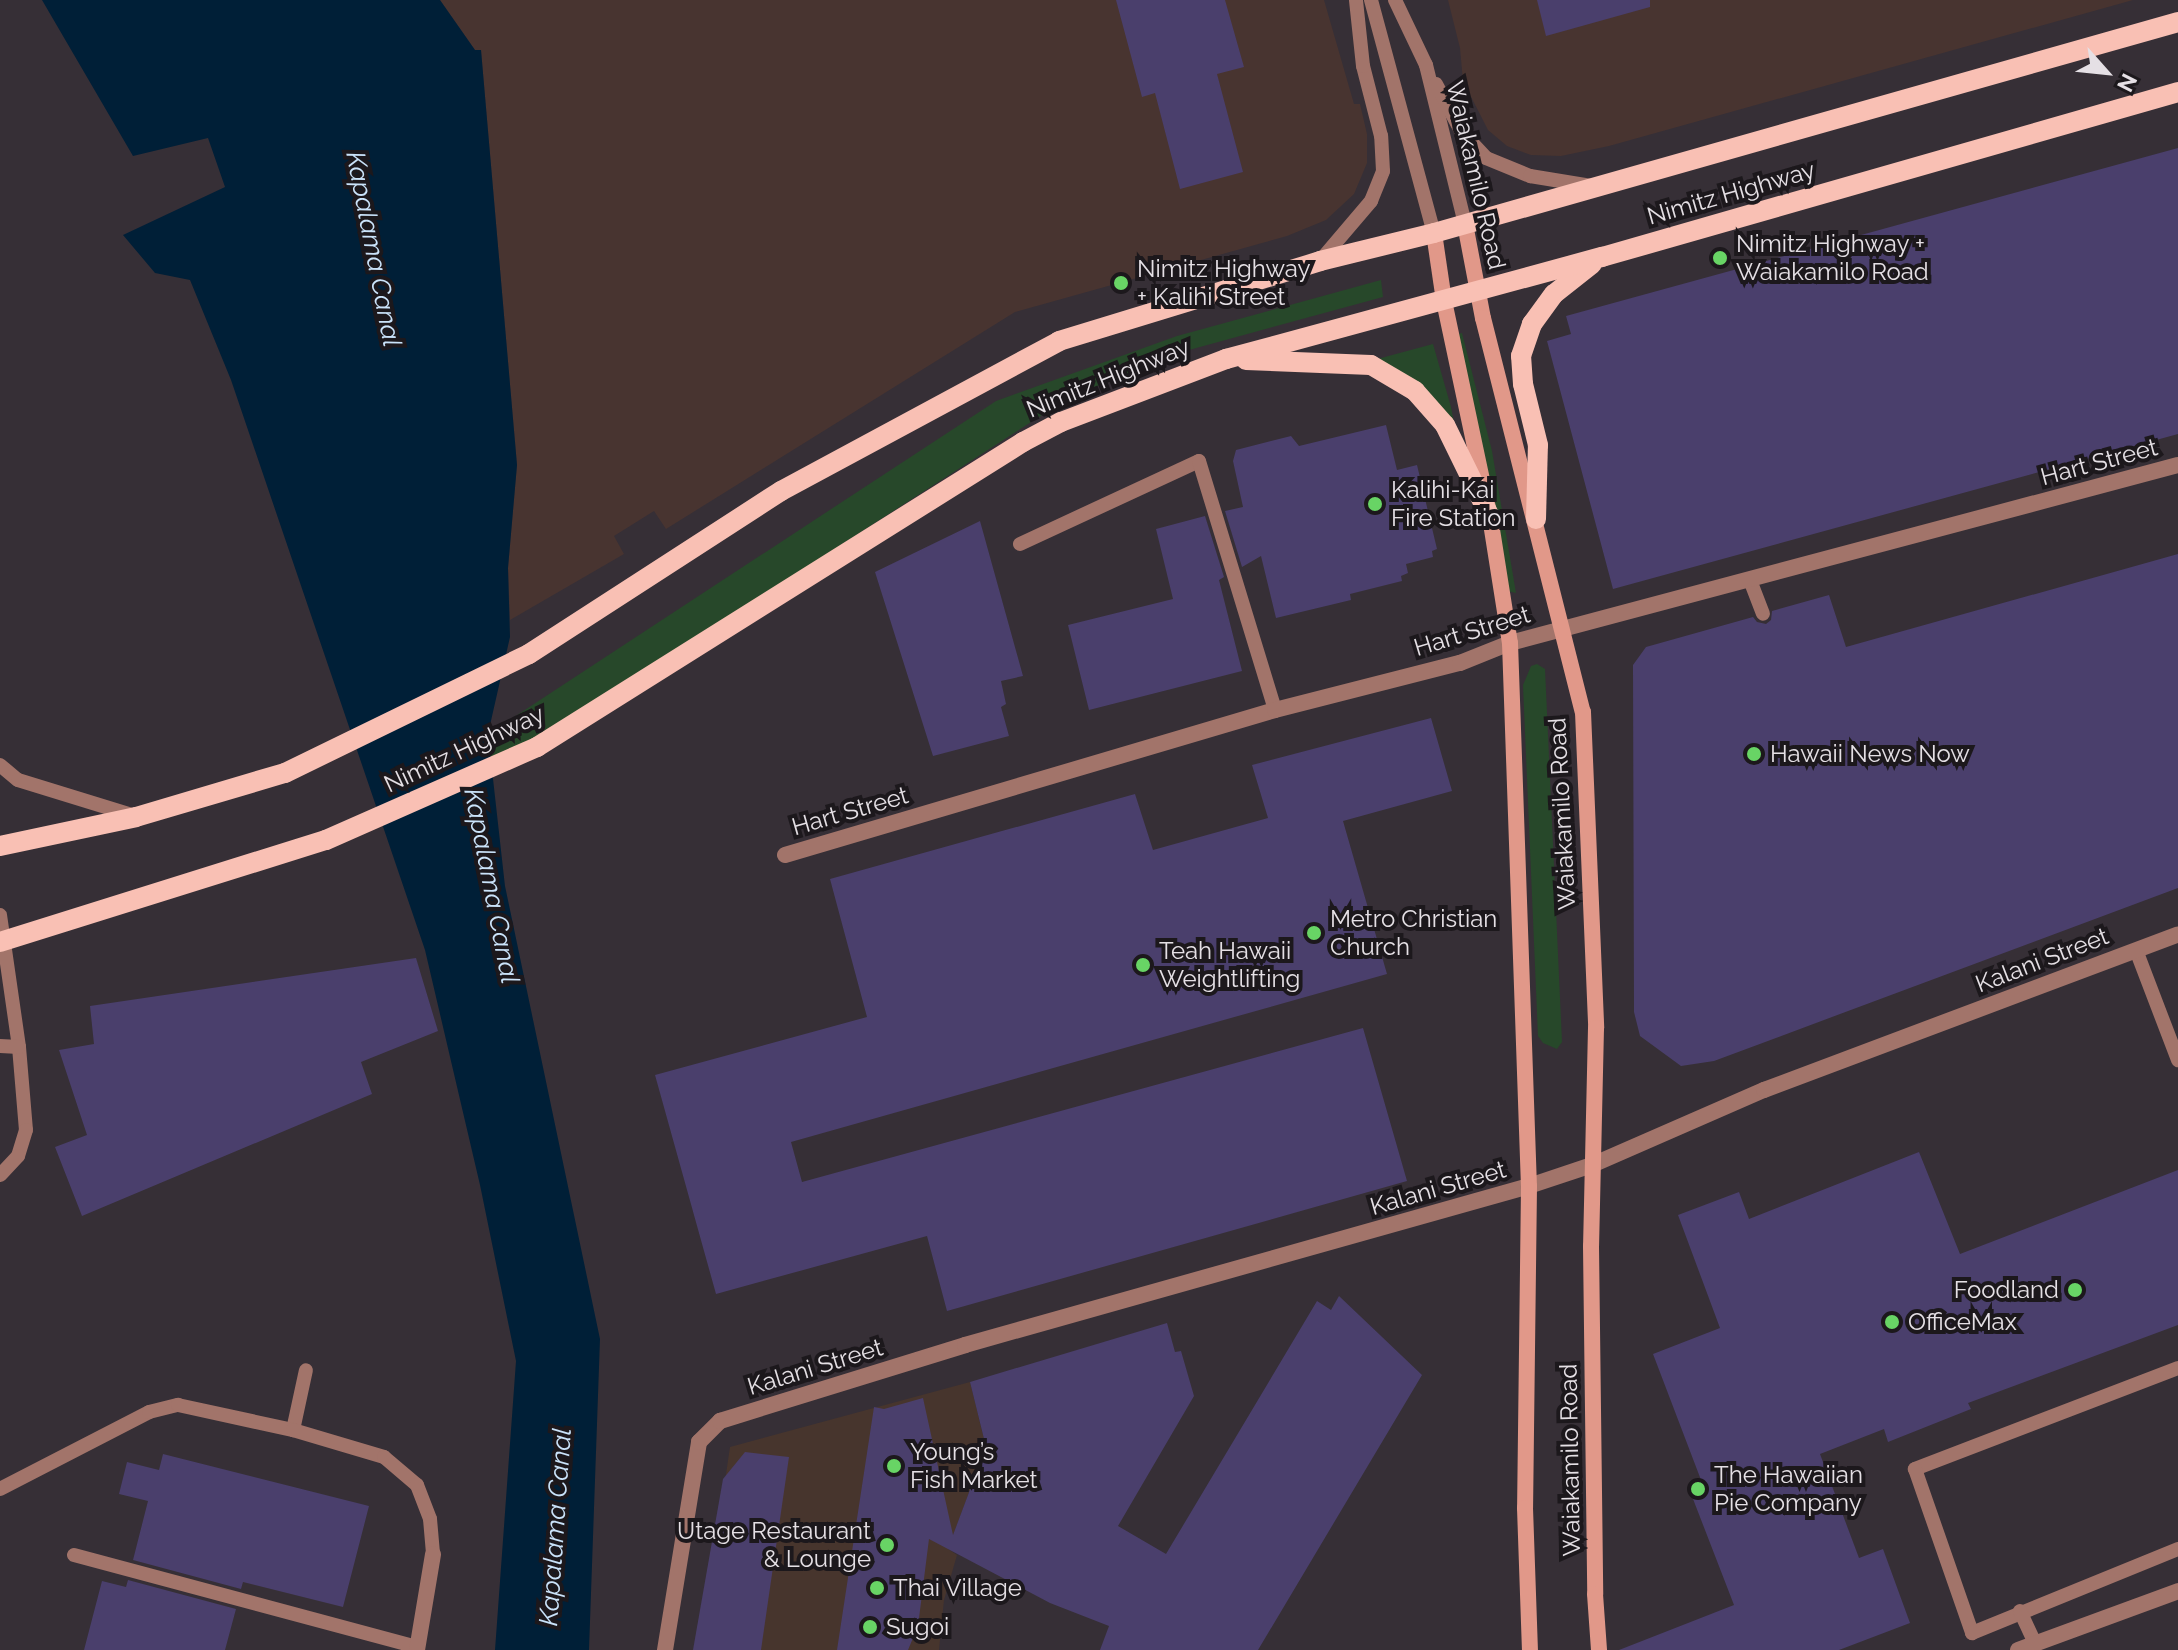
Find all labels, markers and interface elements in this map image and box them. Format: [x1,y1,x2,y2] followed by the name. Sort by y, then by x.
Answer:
[2066,32,2146,112] north arrow
[2112,70,2143,96] text: N
[1440,78,1512,272] street label: Waiakamilo Road
[339,149,407,349] water label: Kapalama Canal
[1644,155,1818,231] street label: Nimitz Highway
[1736,230,1929,286] place label: Nimitz Highway + Waiakamilo Road
[1711,249,1729,267] marker: Nimitz Highway + Waiakamilo Road
[1137,255,1310,311] place label: Nimitz Highway + Kalihi Street
[1112,274,1130,292] marker: Nimitz Highway + Kalihi Street
[1022,332,1194,424] street label: Nimitz Highway
[2037,433,2161,491] street label: Hart Street
[1391,476,1516,532] place label: Kalihi-Kai Fire Station
[1366,495,1384,513] marker: Kalihi-Kai Fire Station
[1411,600,1533,662] street label: Hart Street
[379,699,549,799] street label: Nimitz Highway
[1543,717,1581,911] street label: Waiakamilo Road
[1770,740,1970,768] place label: Hawaii News Now
[1745,745,1763,763] marker: Hawaii News Now
[788,781,912,841] street label: Hart Street
[457,786,525,986] water label: Kapalama Canal
[1330,905,1497,961] place label: Metro Christian Church
[1971,921,2113,999] street label: Kalani Street
[1305,924,1323,942] marker: Metro Christian Church
[1159,937,1300,993] place label: Teah Hawaii Weightlifting
[1134,956,1152,974] marker: Teah Hawaii Weightlifting
[1367,1155,1509,1221] street label: Kalani Street
[1954,1276,2059,1304] place label: Foodland
[2066,1281,2084,1299] marker: Foodland
[1908,1308,2017,1336] place label: OfficeMax
[1883,1313,1901,1331] marker: OfficeMax
[744,1333,886,1401] street label: Kalani Street
[1554,1363,1586,1557] street label: Waiakamilo Road
[534,1427,578,1627] water label: Kapalama Canal
[910,1438,1038,1494] place label: Young’s Fish Market
[885,1457,903,1475] marker: Young’s Fish Market
[1714,1461,1863,1517] place label: The Hawaiian Pie Company
[1689,1480,1707,1498] marker: The Hawaiian Pie Company
[677,1517,871,1573] place label: Utage Restaurant & Lounge
[878,1536,896,1554] marker: Utage Restaurant & Lounge
[893,1574,1023,1602] place label: Thai Village
[868,1579,886,1597] marker: Thai Village
[886,1613,949,1641] place label: Sugoi
[861,1618,879,1636] marker: Sugoi

